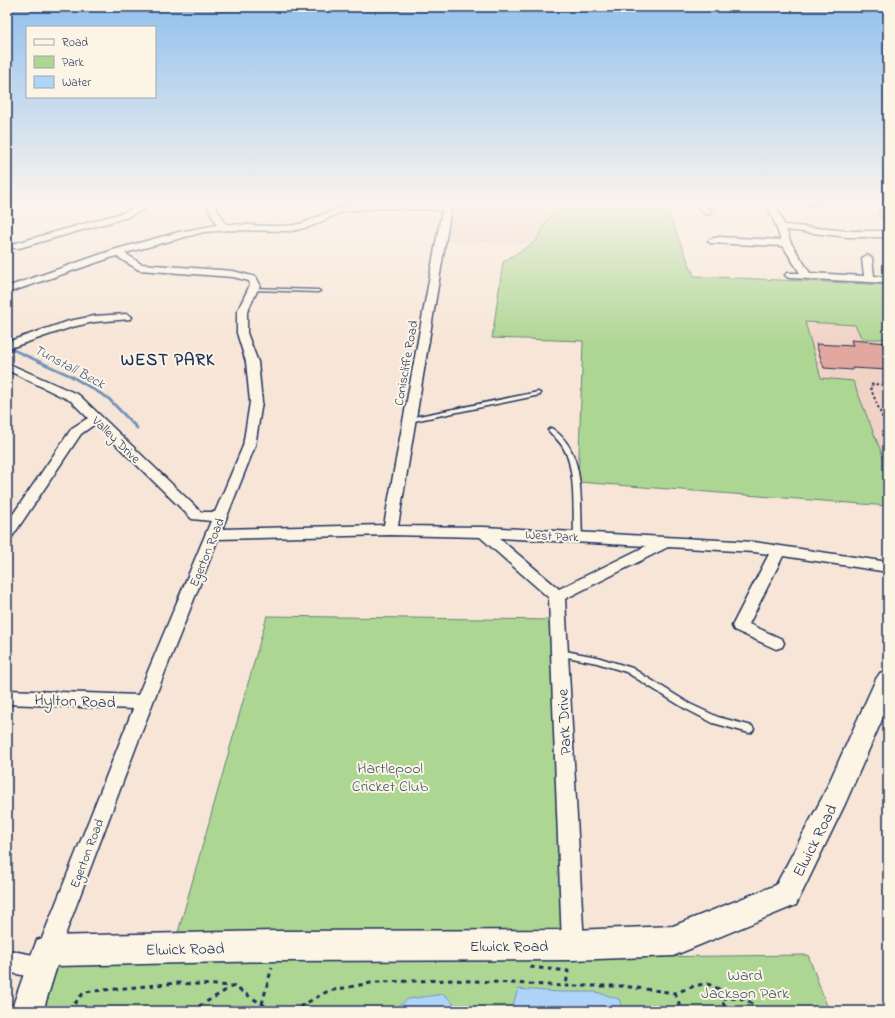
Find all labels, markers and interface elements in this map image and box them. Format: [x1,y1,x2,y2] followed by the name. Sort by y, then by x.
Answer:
[26,26,156,98] legend
[62,34,88,52] text: Road
[62,54,84,72] text: Park
[62,74,91,92] text: Water
[390,318,423,407] street label: Coniscliffe Road
[30,340,109,395] water label: Tunstall Beck
[121,348,215,373] district label: WEST PARK
[86,411,145,469] street label: Valley Drive
[185,515,231,590] street label: Egerton Road
[525,526,579,547] street label: West Park
[551,687,579,756] street label: Park Drive
[34,689,116,715] street label: Hylton Road
[352,757,429,799] park label: Hartlepool Cricket Club
[787,800,844,881] street label: Elwick Road
[66,816,110,891] street label: Egerton Road
[470,935,548,959] street label: Elwick Road
[145,937,225,963] street label: Elwick Road
[701,964,790,1006] park label: Ward Jackson Park

